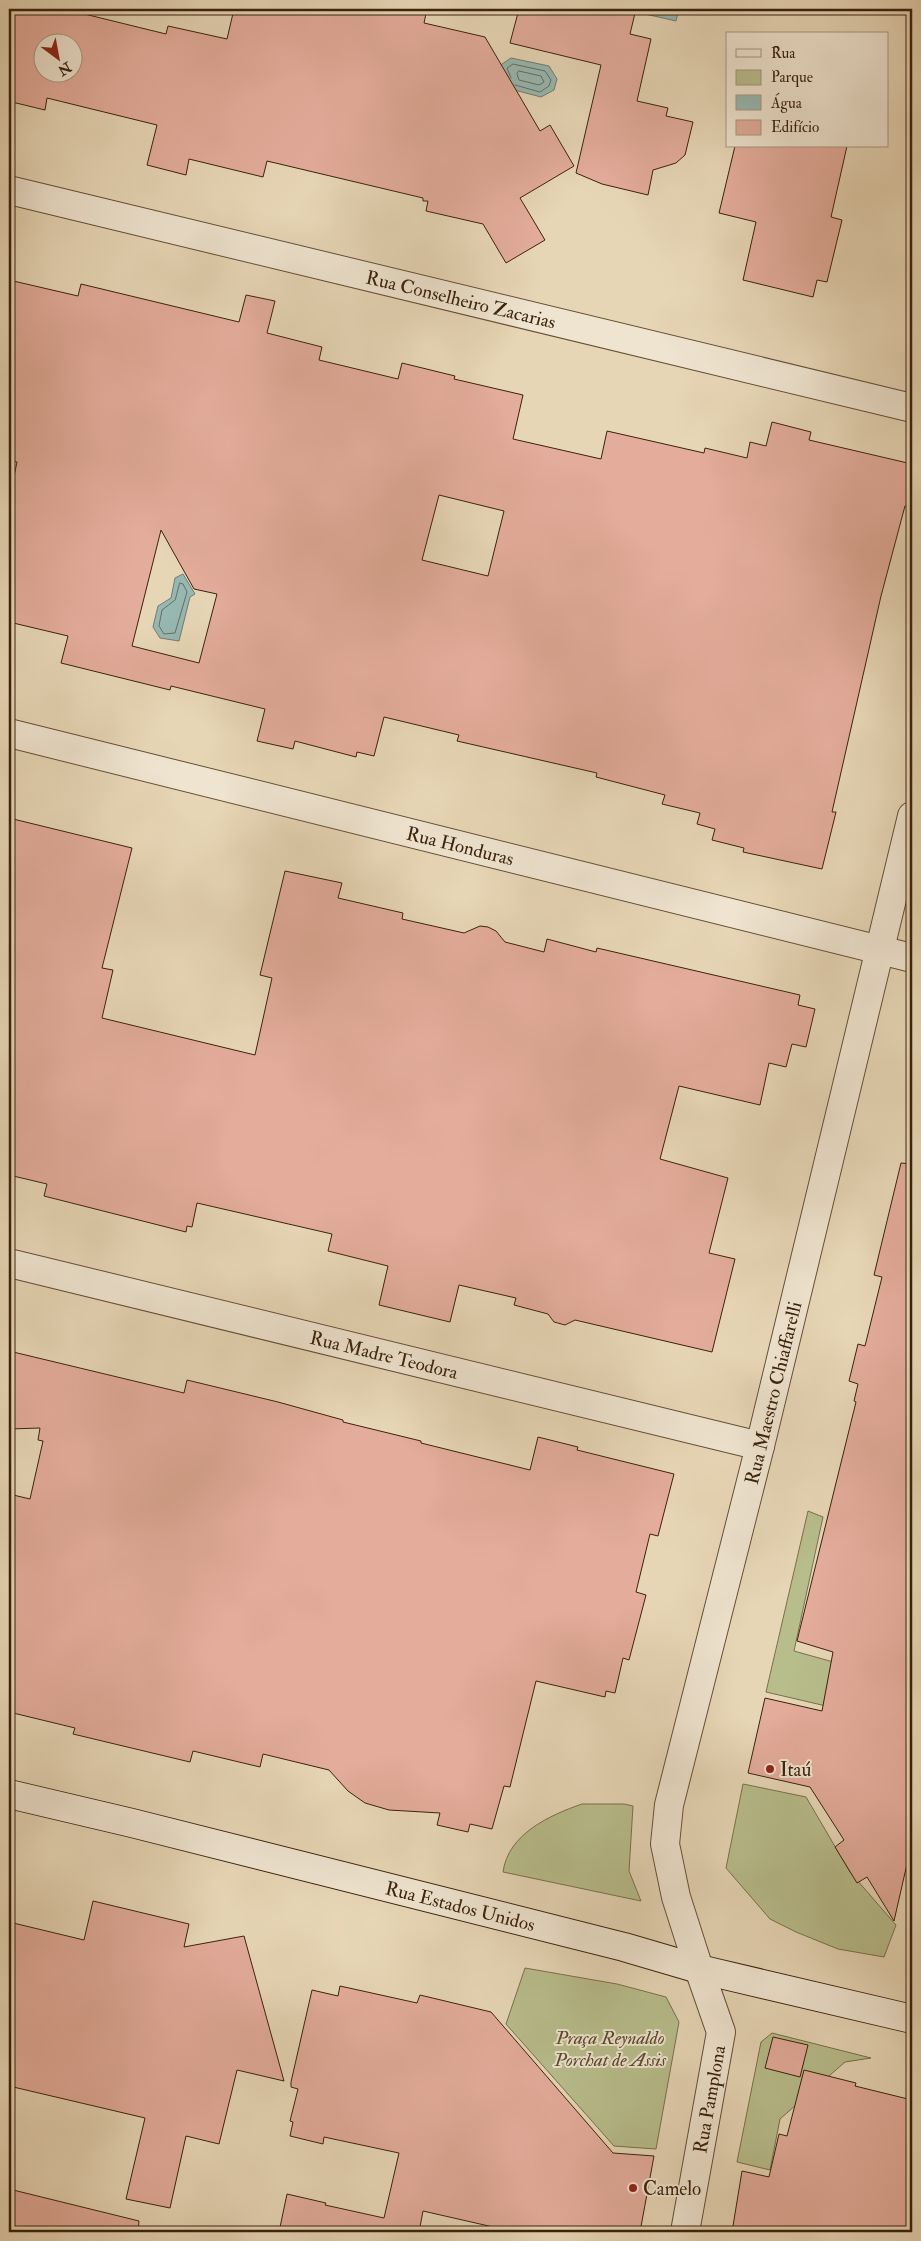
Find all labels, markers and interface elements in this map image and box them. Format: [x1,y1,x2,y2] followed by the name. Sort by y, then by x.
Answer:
[32,32,82,82] north arrow
[726,32,888,148] legend
[771,44,796,63] text: Rua
[54,58,75,79] text: N
[771,68,813,87] text: Parque
[770,92,803,113] text: Água
[771,118,819,137] text: Edifício
[363,266,558,335] street label: Rua Conselheiro Zacarias
[404,821,516,871] street label: Rua Honduras
[740,1299,807,1487] street label: Rua Maestro Chiaffarelli
[307,1326,461,1385] street label: Rua Madre Teodora
[780,1758,811,1782] place label: Itaú
[764,1763,776,1775] marker: Itaú
[383,1876,538,1937] street label: Rua Estados Unidos
[553,2026,667,2072] park label: Praça Reynaldo Porchat de Assis
[688,2043,731,2155] street label: Rua Pamplona
[643,2177,701,2201] place label: Camelo
[627,2182,639,2194] marker: Camelo

